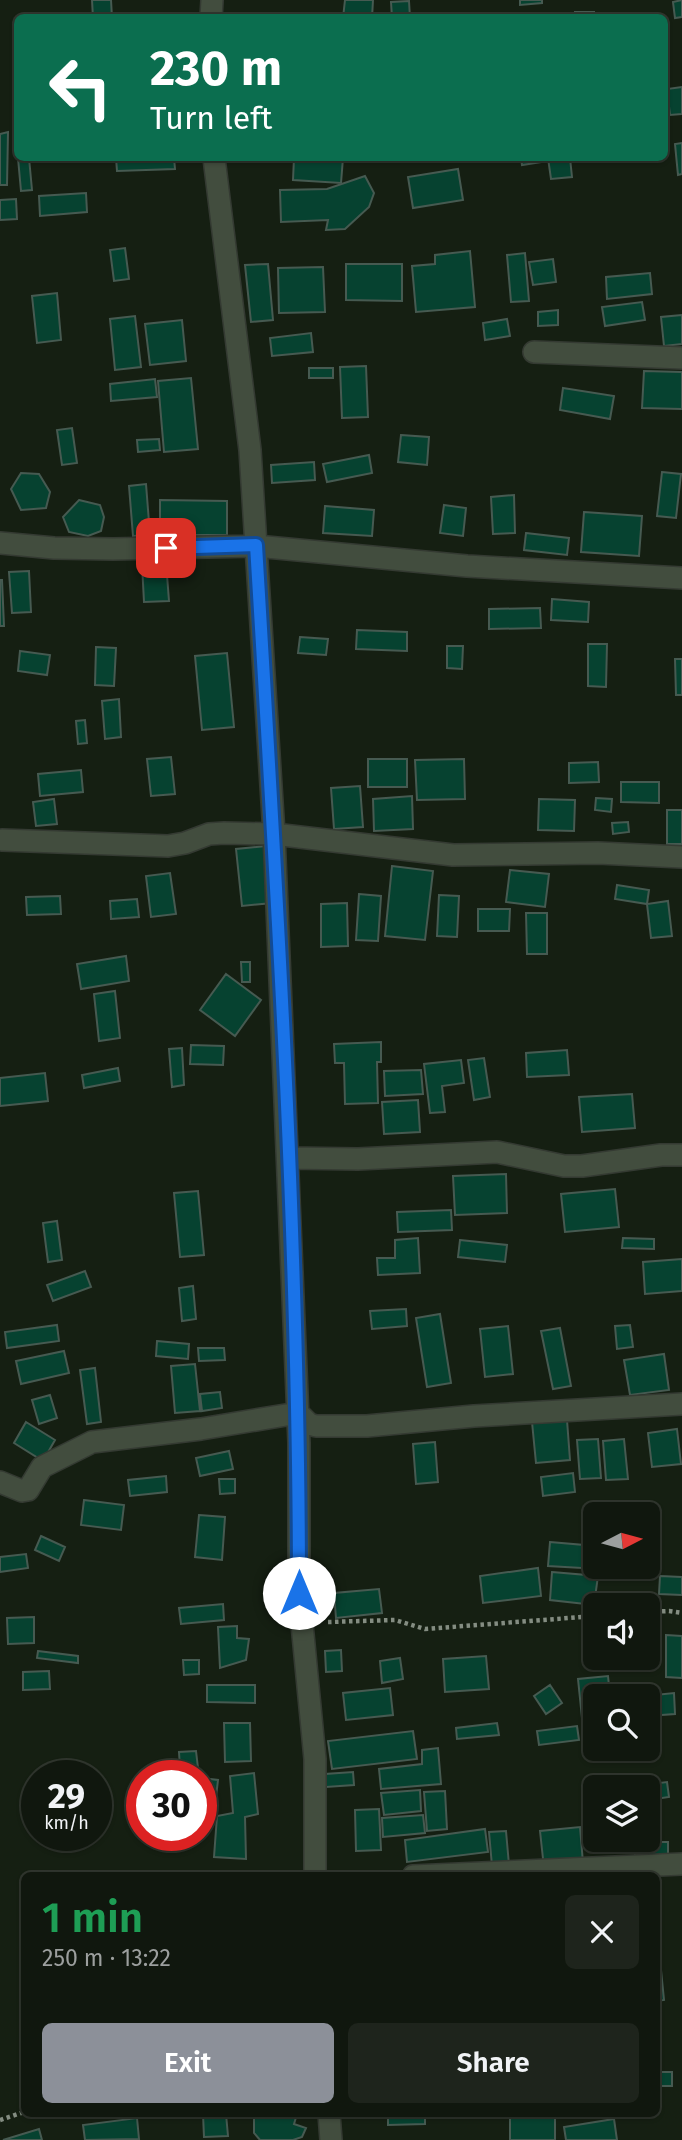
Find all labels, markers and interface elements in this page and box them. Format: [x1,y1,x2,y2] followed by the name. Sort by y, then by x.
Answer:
[150,39,282,98] text: 230 m
[35,42,126,133] icon: left
[150,99,272,137] text: Turn left
[136,518,196,578] pin
[147,529,185,567] icon: arrive
[583,1502,660,1578] north arrow
[583,1502,660,1852] map controls
[262,1556,336,1630] position arrow
[583,1593,660,1670] button: sound
[583,1684,660,1761] button: search
[126,1760,217,1851] speed limit sign: 30
[48,1775,85,1817] text: 29
[583,1775,660,1852] button: layers
[44,1812,89,1834] text: km/h
[42,1893,143,1943] text: 1 min
[565,1895,639,1969] button: close
[42,1944,171,1972] text: 250 m · 13:22
[42,2023,334,2103] button: Exit
[348,2023,639,2103] button: Share

